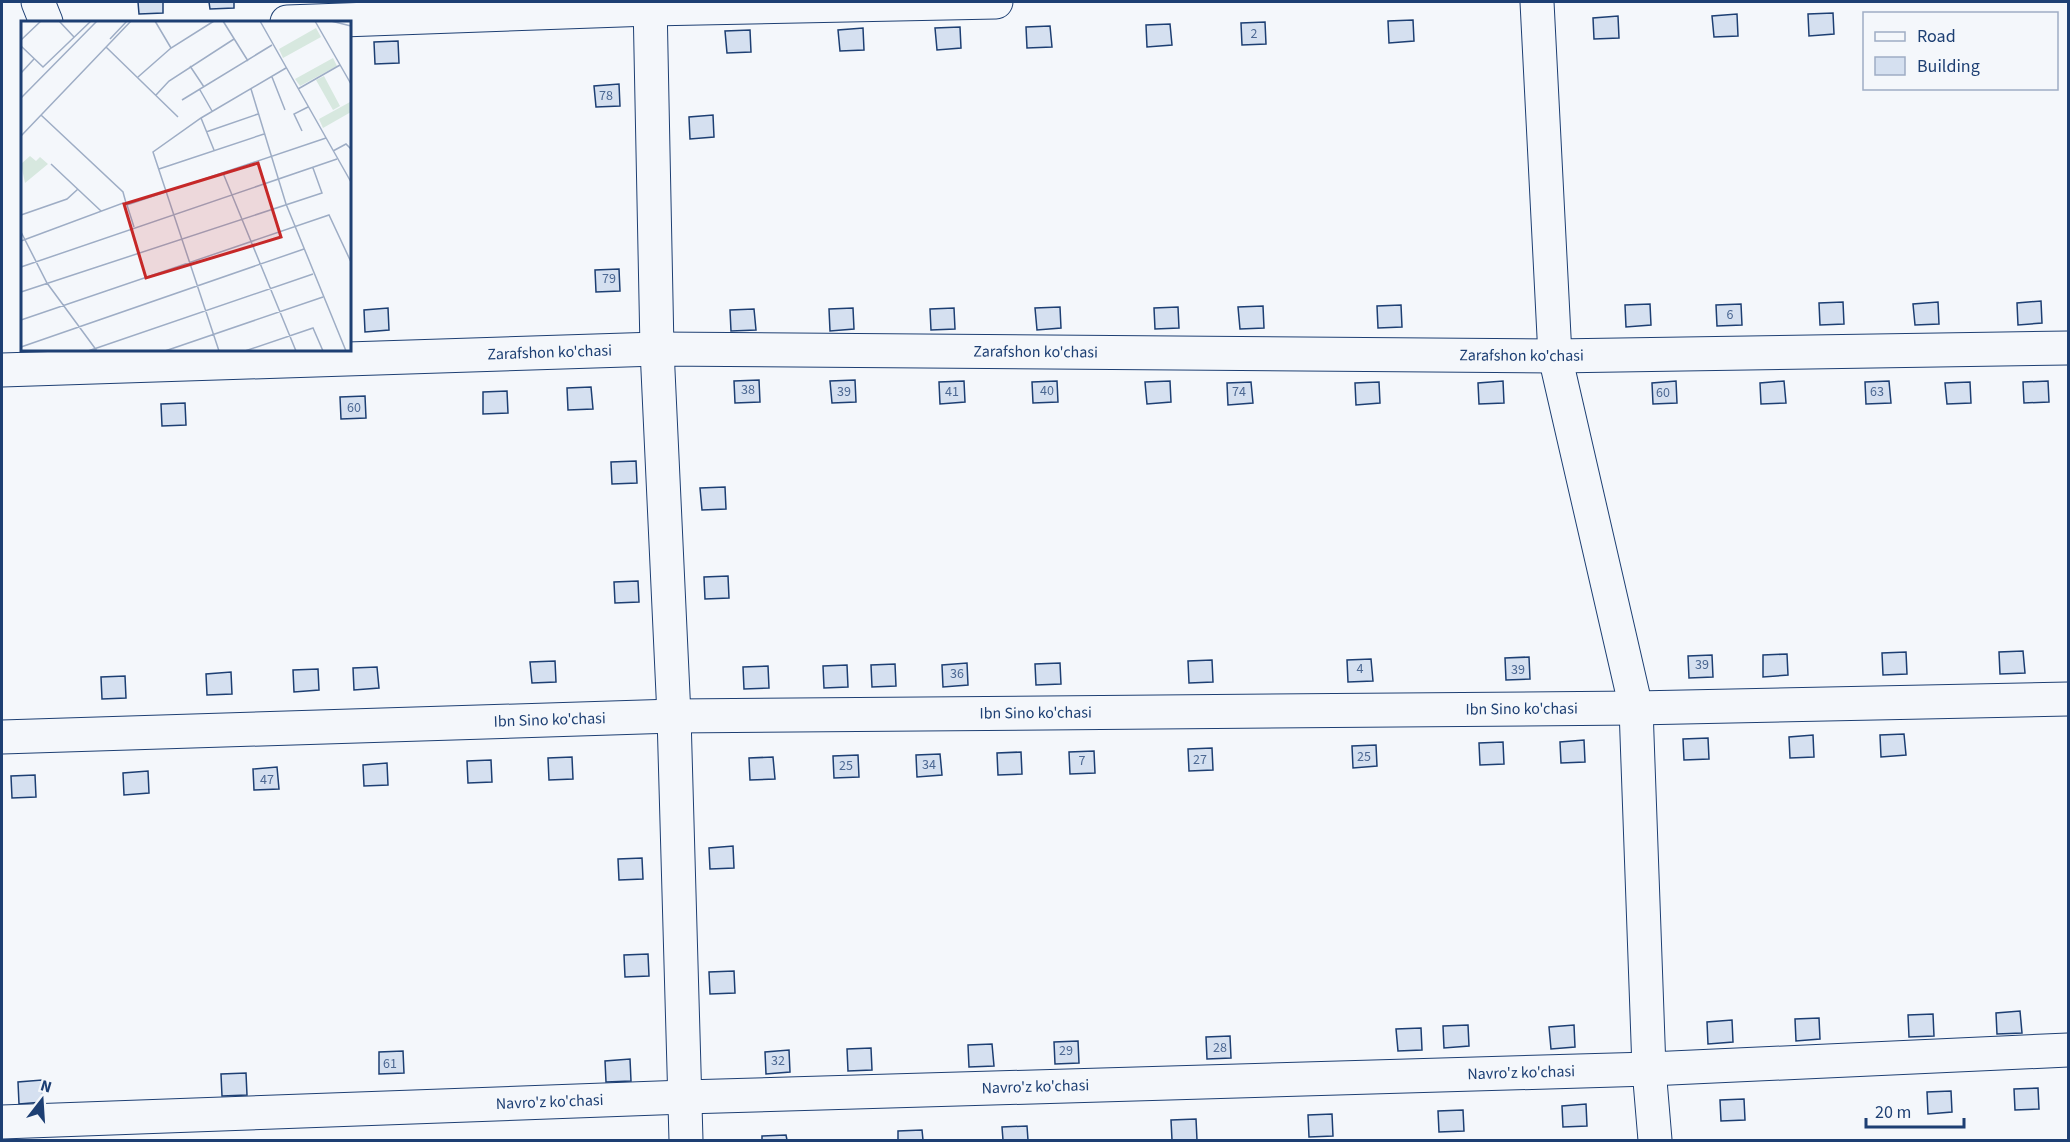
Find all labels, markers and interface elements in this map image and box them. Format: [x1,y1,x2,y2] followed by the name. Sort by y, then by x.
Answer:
[1863,12,2058,90] legend
[21,21,351,351] inset map
[1251,24,1258,44] house number: 2
[1917,24,1956,49] text: Road
[1917,54,1980,79] text: Building
[599,86,613,106] house number: 78
[602,269,616,289] house number: 79
[1727,305,1734,325] house number: 6
[487,339,612,365] street label: Zarafshon ko'chasi
[973,340,1098,363] street label: Zarafshon ko'chasi
[1459,344,1584,367] street label: Zarafshon ko'chasi
[741,380,755,400] house number: 38
[1040,381,1054,401] house number: 40
[837,382,851,402] house number: 39
[945,382,959,402] house number: 41
[1232,382,1246,402] house number: 74
[1870,382,1884,402] house number: 63
[1656,383,1670,403] house number: 60
[347,398,361,418] house number: 60
[1695,655,1709,675] house number: 39
[1357,659,1364,679] house number: 4
[1511,660,1525,680] house number: 39
[950,664,964,684] house number: 36
[1465,697,1578,720] street label: Ibn Sino ko'chasi
[979,702,1092,724] street label: Ibn Sino ko'chasi
[493,707,606,733] street label: Ibn Sino ko'chasi
[1357,747,1371,767] house number: 25
[1193,750,1207,770] house number: 27
[1079,751,1086,771] house number: 7
[922,755,936,775] house number: 34
[839,756,853,776] house number: 25
[260,770,274,790] house number: 47
[1213,1038,1227,1058] house number: 28
[1059,1041,1073,1061] house number: 29
[771,1051,785,1071] house number: 32
[383,1054,397,1074] house number: 61
[1467,1060,1575,1085] street label: Navro'z ko'chasi
[12,1070,72,1130] north arrow
[981,1074,1090,1099] street label: Navro'z ko'chasi
[38,1075,54,1099] text: N
[495,1089,604,1115] street label: Navro'z ko'chasi
[1866,1091,1964,1129] scale bar
[1875,1100,1911,1125] text: 20 m

